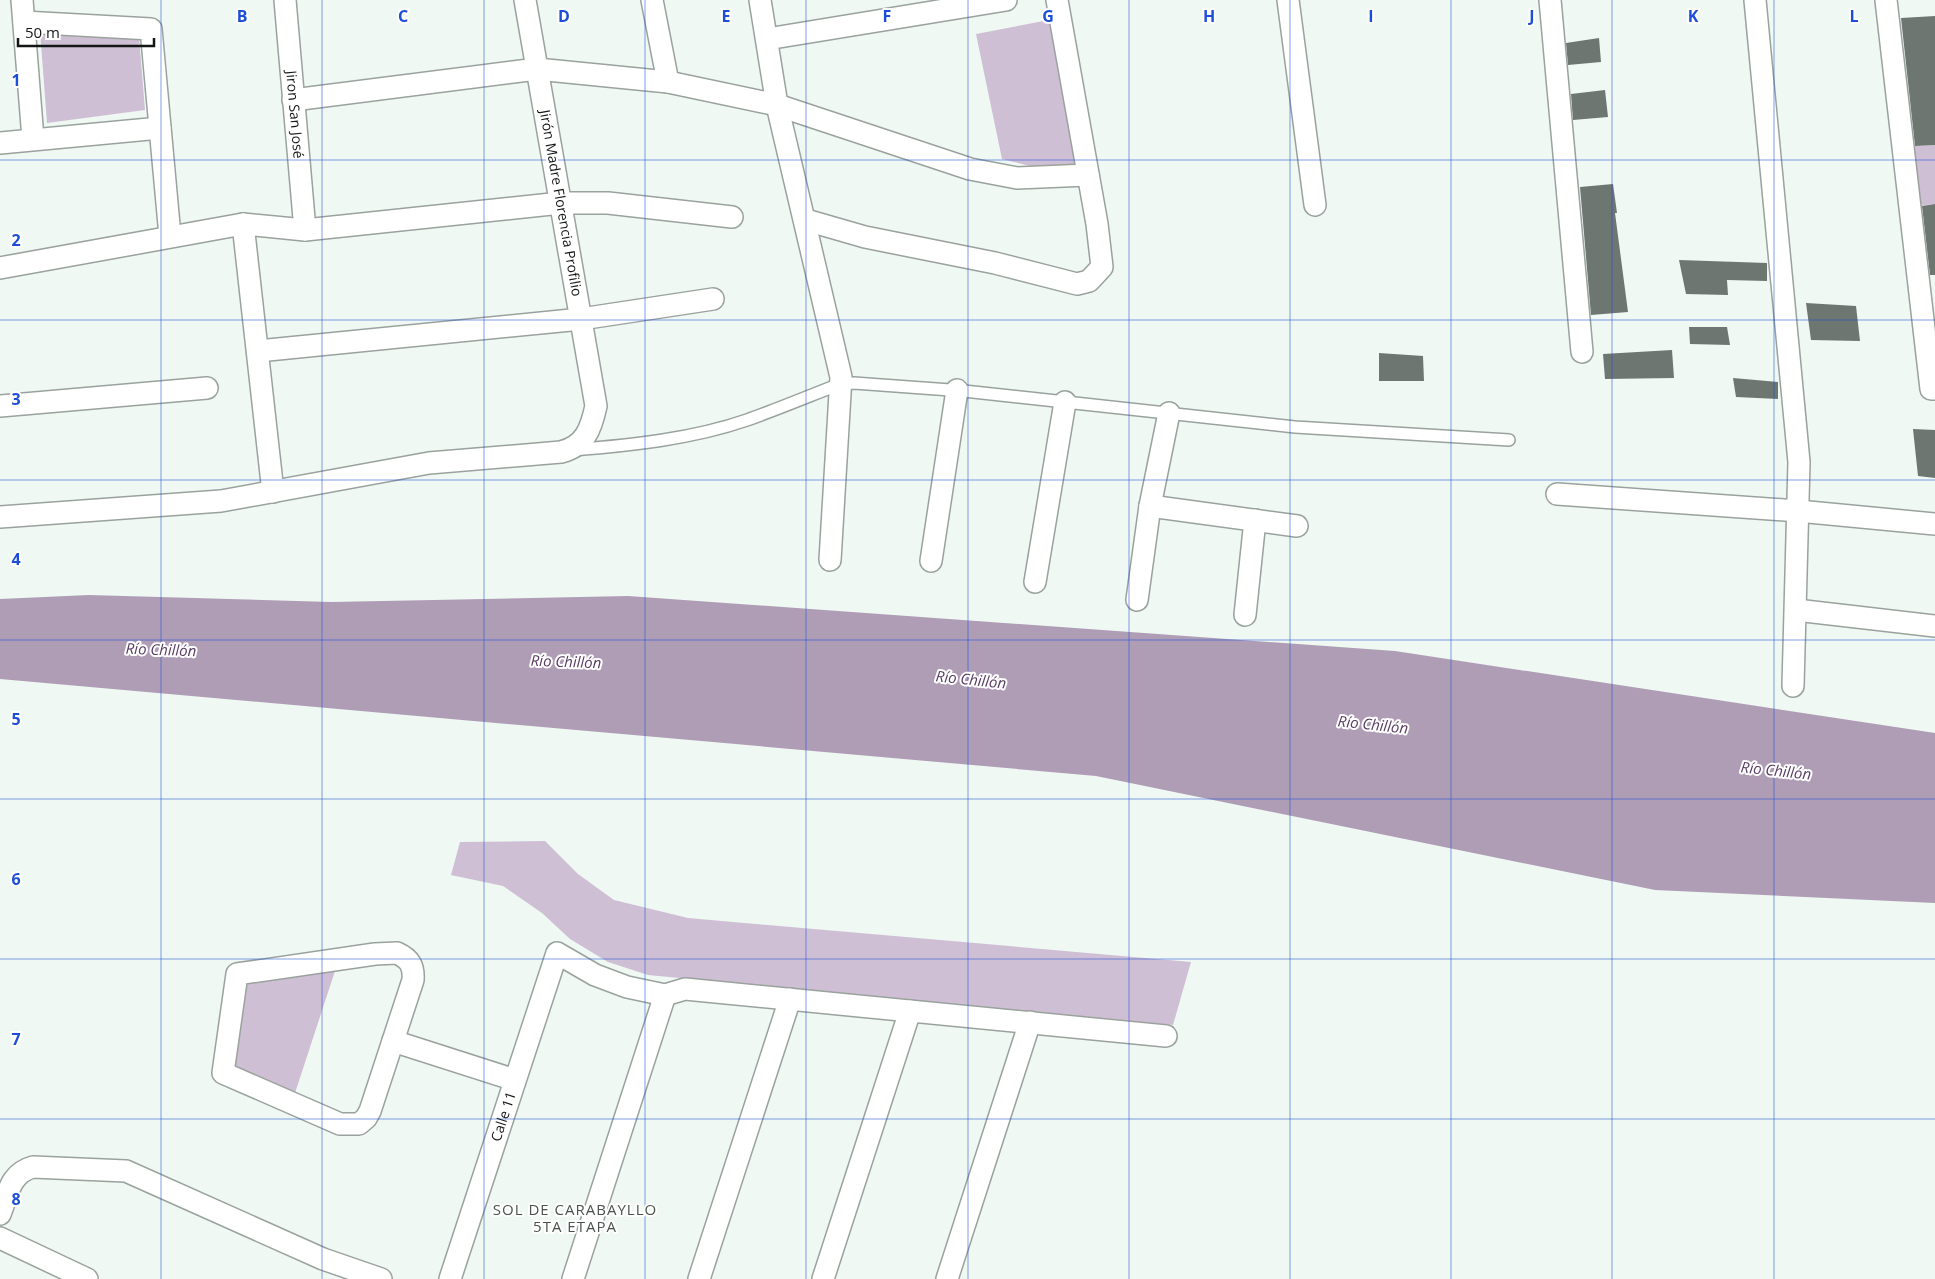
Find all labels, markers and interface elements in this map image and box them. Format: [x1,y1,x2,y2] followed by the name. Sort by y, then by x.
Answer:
[237,5,247,27] text: B
[398,5,408,27] text: C
[558,5,570,27] text: D
[722,5,731,27] text: E
[883,5,891,27] text: F
[1042,5,1054,27] text: G
[1203,5,1215,27] text: H
[1368,5,1374,27] text: I
[1527,5,1535,27] text: J
[1688,5,1699,27] text: K
[1849,5,1859,27] text: L
[18,15,154,47] scale bar
[25,22,60,42] text: 50 m
[282,68,309,159] street label: Jiron San José
[11,69,21,91] text: 1
[535,106,587,298] street label: Jirón Madre Florencia Profilio
[11,229,21,251] text: 2
[11,388,21,410] text: 3
[11,548,21,570] text: 4
[125,638,197,660] water label: Río Chillón
[530,650,602,672] water label: Río Chillón
[935,665,1007,693] water label: Río Chillón
[11,708,21,730] text: 5
[1337,710,1409,738] water label: Río Chillón
[1740,756,1812,784] water label: Río Chillón
[11,868,21,890] text: 6
[11,1028,21,1050] text: 7
[486,1089,520,1144] street label: Calle 11
[11,1188,21,1210] text: 8
[493,1199,657,1236] district label: SOL DE CARABAYLLO 5TA ETAPA

